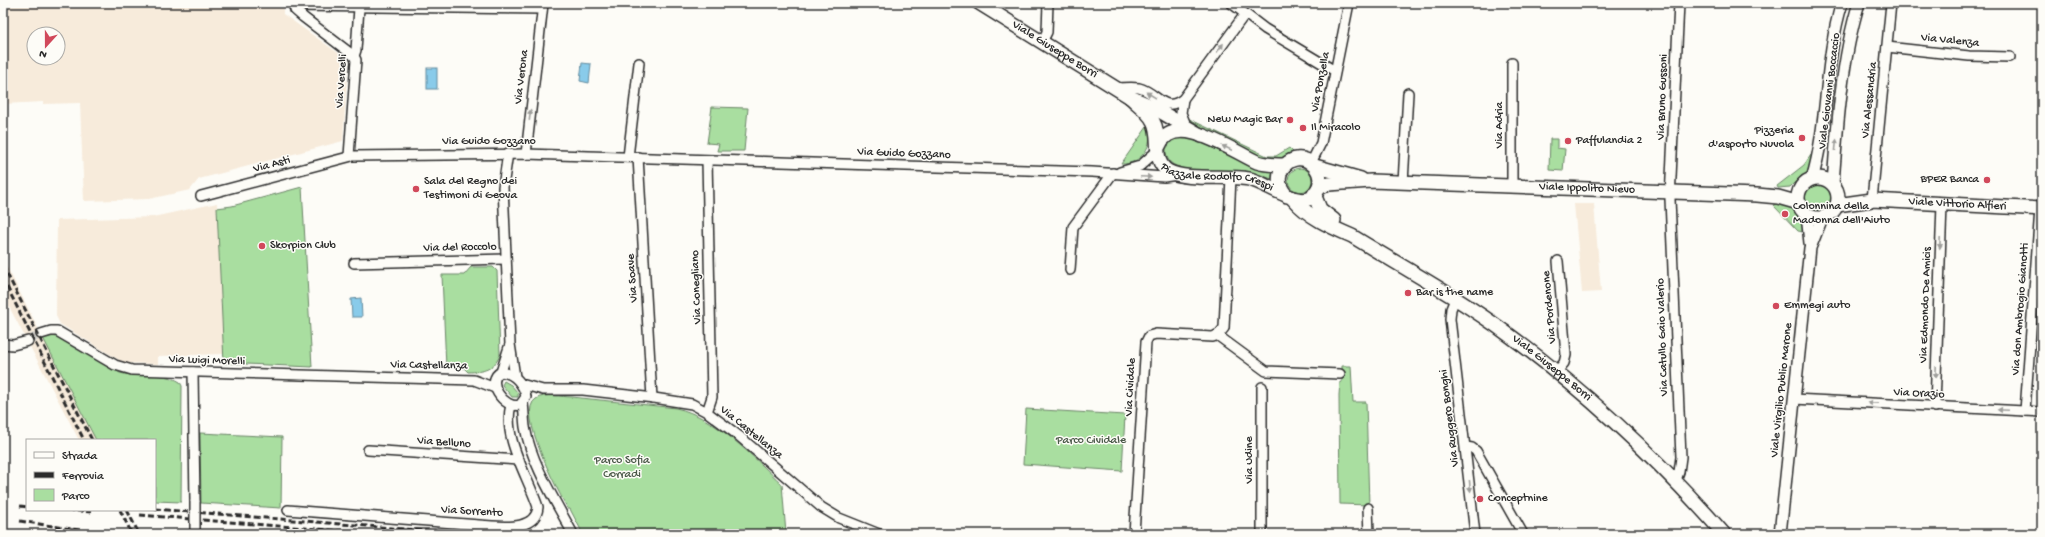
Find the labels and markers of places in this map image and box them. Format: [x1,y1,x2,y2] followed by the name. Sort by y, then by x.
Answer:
[1207,113,1284,127] place label: New Magic Bar
[1285,115,1295,125] marker: New Magic Bar
[1311,121,1360,135] place label: Il Miracolo
[1298,123,1308,133] marker: Il Miracolo
[1708,124,1794,152] place label: Pizzeria d'asporto Nuvola
[1797,133,1807,143] marker: Pizzeria d'asporto Nuvola
[1575,134,1642,148] place label: Paffulandia 2
[1563,136,1573,146] marker: Paffulandia 2
[1919,173,1979,187] place label: BPER Banca
[423,175,517,203] place label: Sala del Regno dei Testimoni di Geova
[1982,175,1992,185] marker: BPER Banca
[411,184,421,194] marker: Sala del Regno dei Testimoni di Geova
[1793,200,1890,228] place label: Colonnina della Madonna dell'Aiuto
[1780,209,1790,219] marker: Colonnina della Madonna dell'Aiuto
[270,239,336,253] place label: Skorpion Club
[257,241,267,251] marker: Skorpion Club
[1415,286,1494,300] place label: Bar is the name
[1403,288,1413,298] marker: Bar is the name
[1784,299,1850,313] place label: Emmegi auto
[1771,301,1781,311] marker: Emmegi auto
[1488,492,1549,506] place label: Conceptnine
[1475,494,1485,504] marker: Conceptnine

